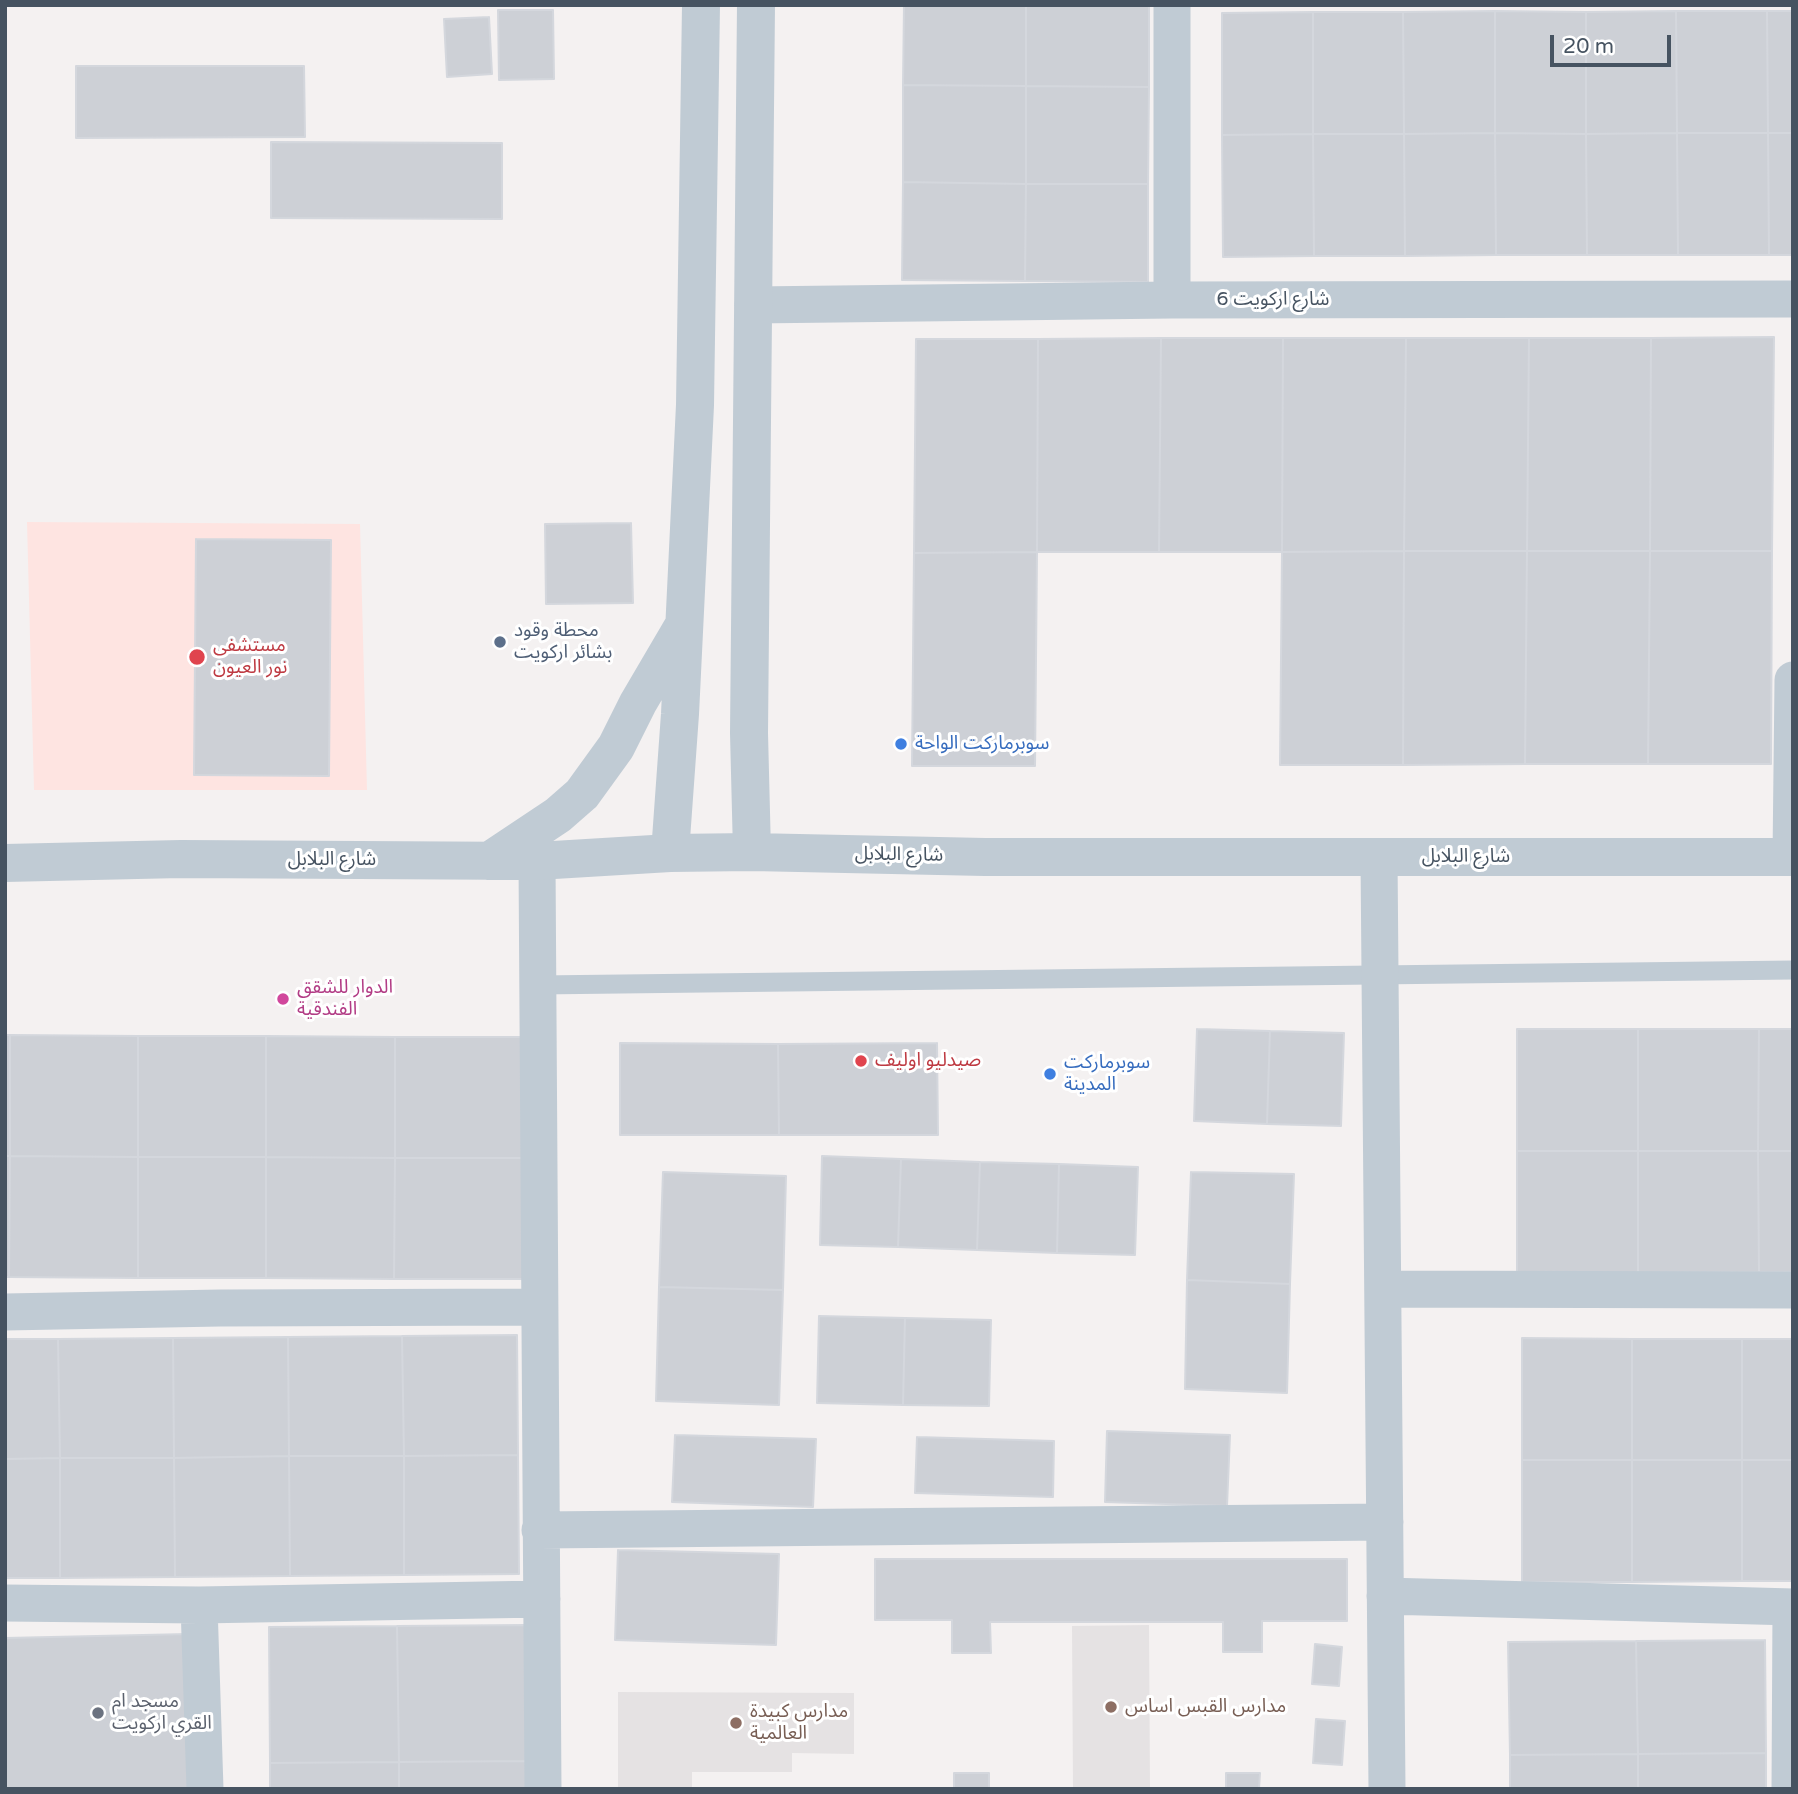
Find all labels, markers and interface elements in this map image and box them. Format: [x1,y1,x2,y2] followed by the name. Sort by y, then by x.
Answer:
[1553,21,1674,65] scale bar
[1563,34,1614,59] text: 20 m
[1217,289,1329,311] street label: شارع اركويت 6
[514,620,612,664] place label: محطة وقود بشائر اركويت
[492,634,508,650] marker: محطة وقود بشائر اركويت
[213,635,287,679] place label: مستشفى نور العيون
[187,647,207,667] marker: مستشفى نور العيون
[915,733,1049,755] place label: سوبرماركت الواحة
[893,736,909,752] marker: سوبرماركت الواحة
[855,843,943,867] street label: شارع البلابل
[1422,846,1510,868] street label: شارع البلابل
[288,849,376,871] street label: شارع البلابل
[297,977,393,1021] place label: الدوار للشقق الفندقية
[275,991,291,1007] marker: الدوار للشقق الفندقية
[875,1050,981,1072] place label: صيدليو اوليف
[1064,1052,1150,1096] place label: سوبرماركت المدينة
[853,1053,869,1069] marker: صيدليو اوليف
[1042,1066,1058,1082] marker: سوبرماركت المدينة
[112,1691,212,1735] place label: مسجد ام القري اركويت
[1125,1696,1286,1718] place label: مدارس القبس اساس
[1103,1699,1119,1715] marker: مدارس القبس اساس
[750,1701,848,1745] place label: مدارس كبيدة العالمية
[90,1705,106,1721] marker: مسجد ام القري اركويت
[728,1715,744,1731] marker: مدارس كبيدة العالمية

